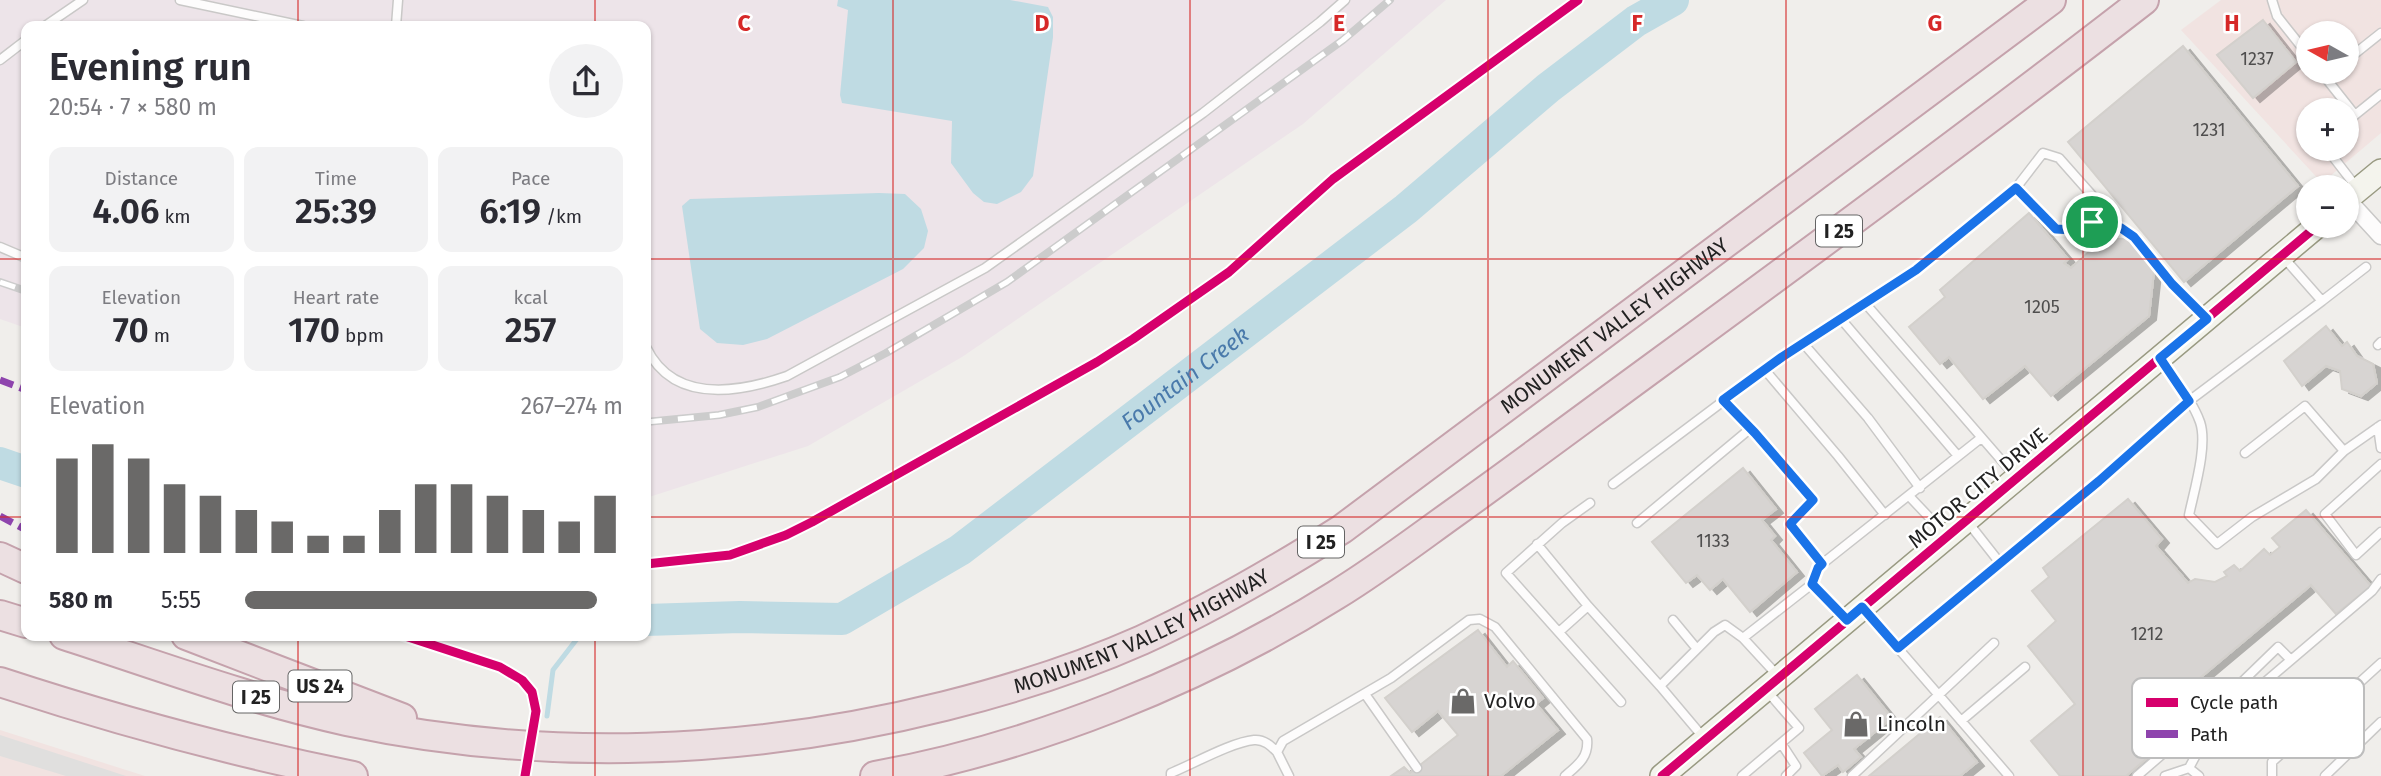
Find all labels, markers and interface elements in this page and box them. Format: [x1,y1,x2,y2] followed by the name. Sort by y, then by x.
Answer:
[737,9,751,37] text: C
[1035,9,1050,37] text: D
[1333,9,1345,37] text: E
[1631,9,1643,37] text: F
[1928,9,1942,37] text: G
[2224,9,2240,37] text: H
[2296,21,2359,84] north arrow
[2296,21,2359,238] map controls
[49,44,252,90] text: Evening run
[549,44,623,118] button: share
[2240,48,2274,70] house number: 1237
[49,93,217,121] text: 20:54 · 7 × 580 m
[2296,98,2359,161] button: +
[2193,119,2225,141] house number: 1231
[104,167,178,190] text: Distance
[315,167,357,190] text: Time
[511,167,550,190] text: Pace
[2296,175,2359,238] button: −
[92,190,159,232] text: 4.06
[295,190,377,232] text: 25:39
[479,190,541,232] text: 6:19
[2062,192,2122,252] pin
[2073,203,2111,241] icon: arrive
[159,205,190,228] text: km
[541,205,582,228] text: /km
[1816,216,1862,246] road number: I 25
[1495,232,1734,419] street label: MONUMENT VALLEY HIGHWAY
[102,286,181,309] text: Elevation
[293,286,379,309] text: Heart rate
[514,286,548,309] text: kcal
[2024,296,2060,318] house number: 1205
[113,309,149,351] text: 70
[288,309,340,351] text: 170
[505,309,556,351] text: 257
[1116,320,1254,436] water label: Fountain Creek
[149,324,170,347] text: m
[340,324,384,347] text: bpm
[49,392,145,420] text: Elevation
[521,392,623,420] text: 267–274 m
[1903,422,2053,554] street label: MOTOR CITY DRIVE
[1298,526,1344,558] road number: I 25
[1696,530,1730,552] house number: 1133
[1010,563,1274,699] street label: MONUMENT VALLEY HIGHWAY
[49,586,113,614] text: 580 m
[161,586,201,614] text: 5:55
[2131,623,2164,645] house number: 1212
[288,670,352,702] road number: US 24
[2132,678,2364,758] legend
[233,682,279,712] road number: I 25
[1448,686,1478,716] shop icon: Volvo
[1484,688,1536,714] place label: Volvo
[2190,691,2278,714] text: Cycle path
[1841,709,1871,739] shop icon: Lincoln
[1877,711,1946,737] place label: Lincoln
[2190,723,2228,746] text: Path

